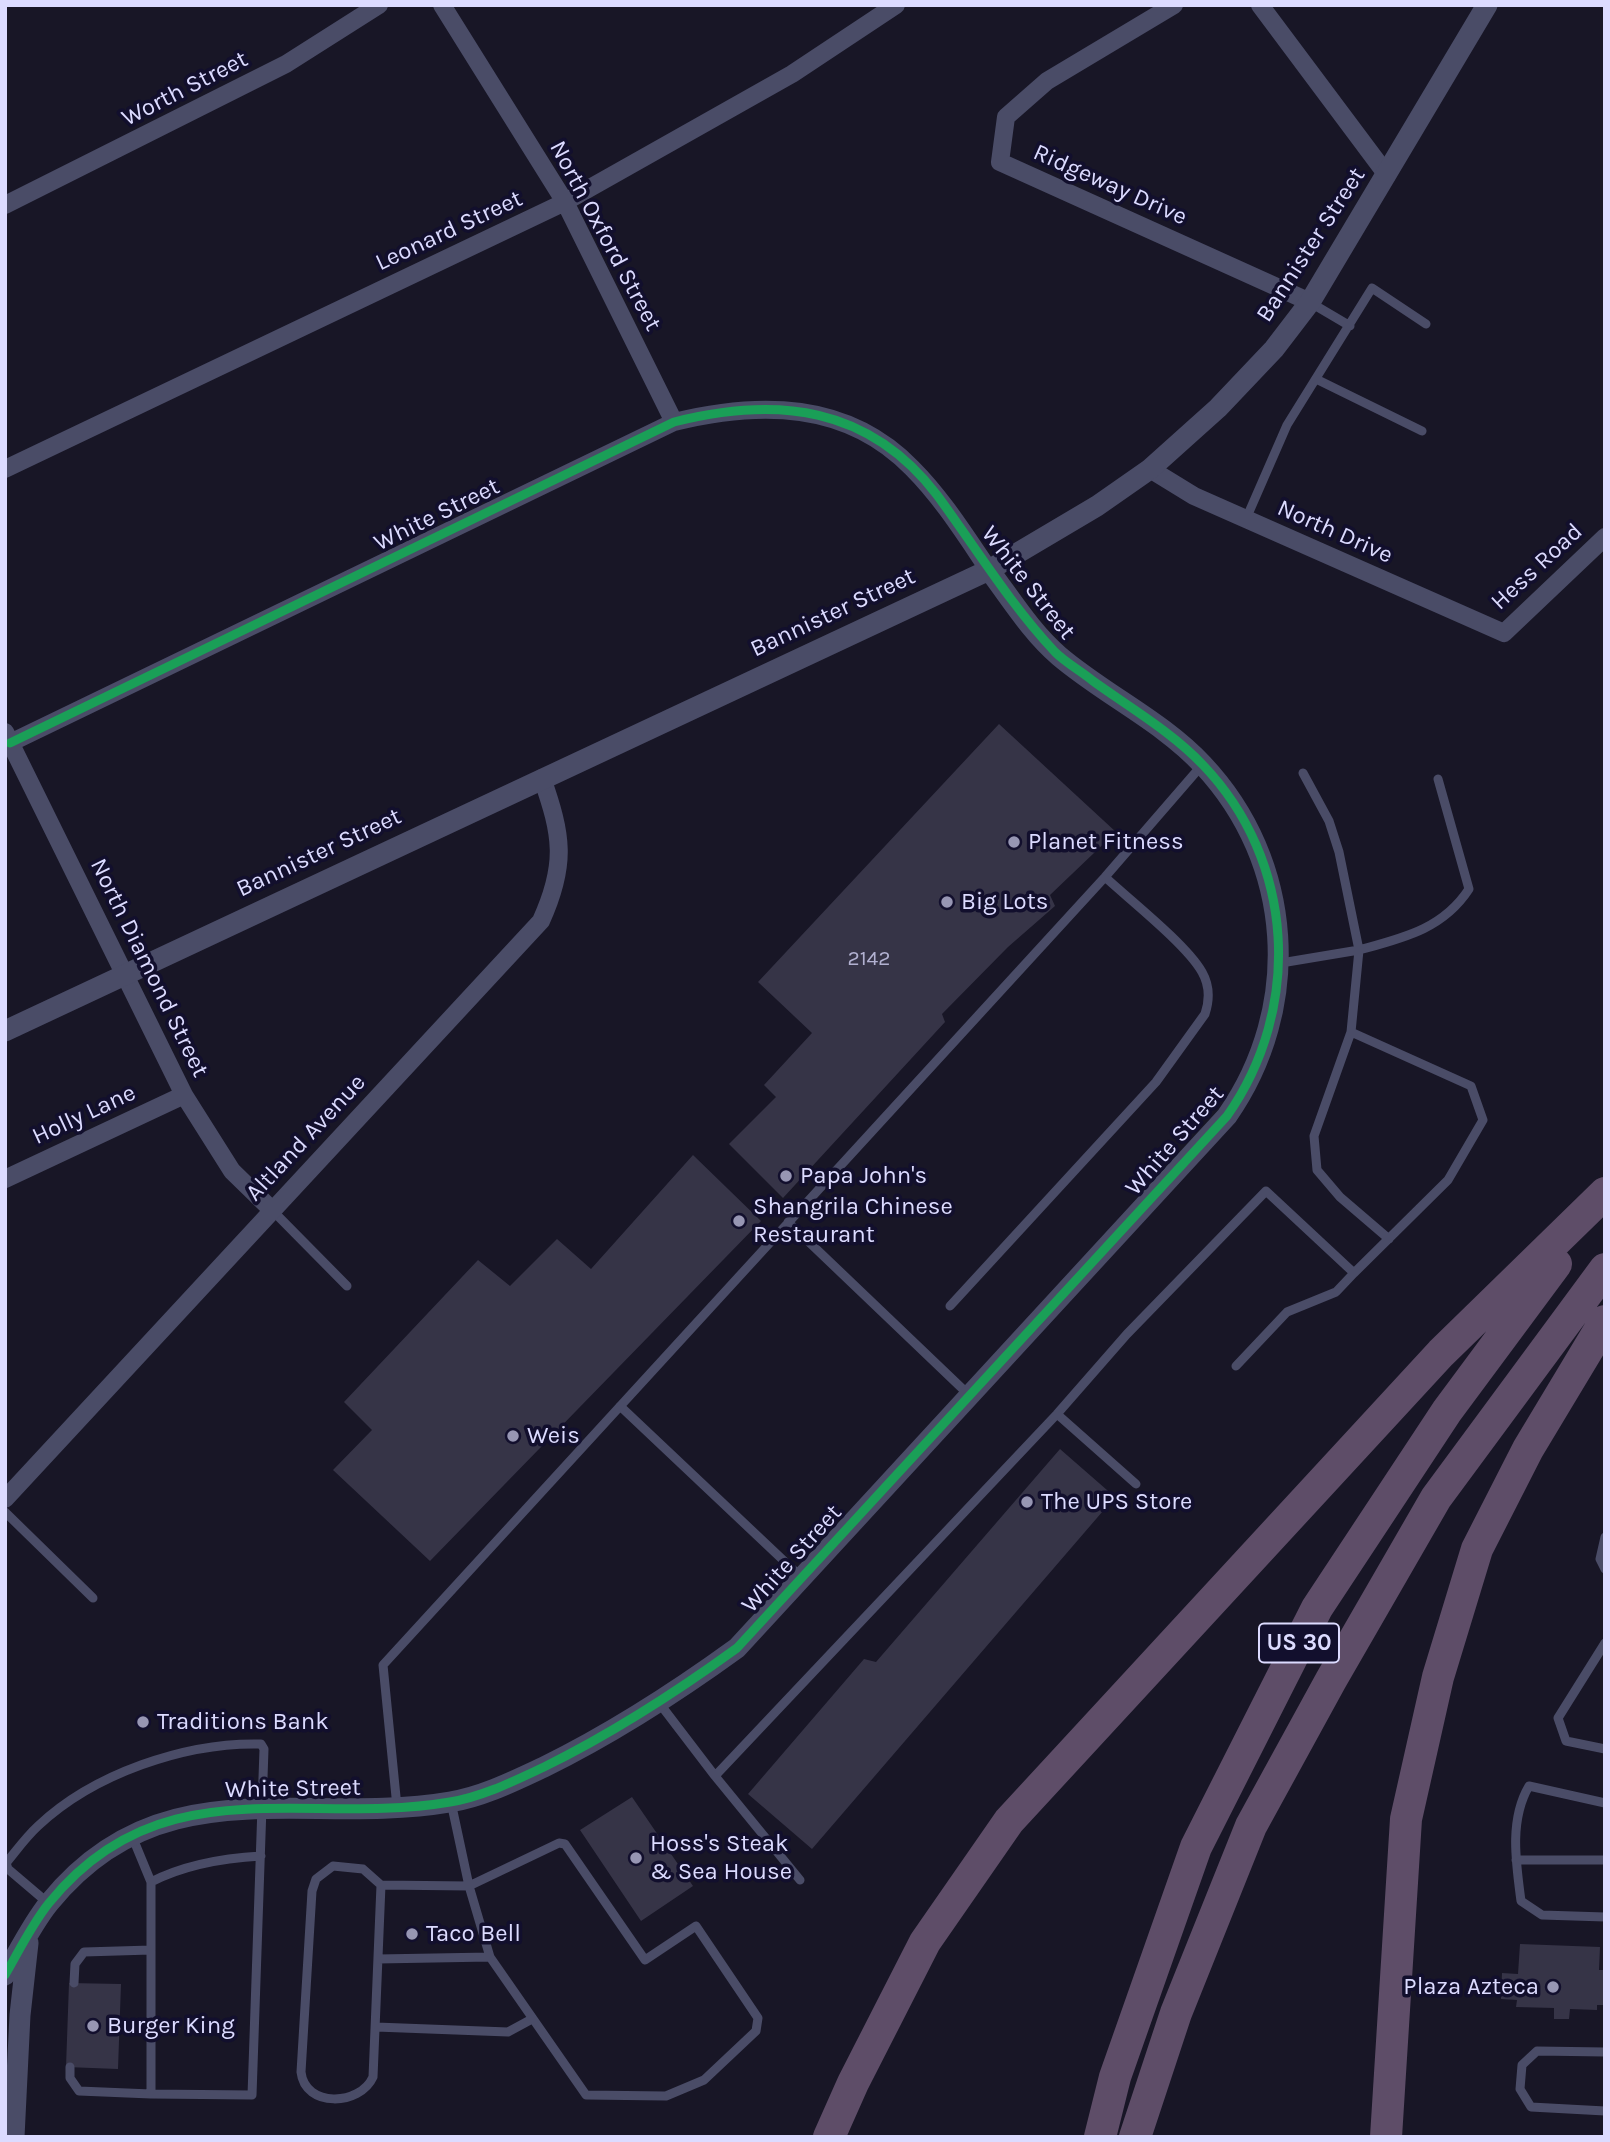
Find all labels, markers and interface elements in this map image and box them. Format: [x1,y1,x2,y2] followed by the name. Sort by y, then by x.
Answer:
[117,45,253,133] street label: Worth Street
[543,136,667,336] street label: North Oxford Street
[1029,138,1191,232] street label: Ridgeway Drive
[1250,162,1372,328] street label: Bannister Street
[371,184,527,278] street label: Leonard Street
[370,472,504,558] street label: White Street
[1273,494,1397,570] street label: North Drive
[1485,517,1589,617] street label: Hess Road
[975,521,1081,645] street label: White Street
[746,562,920,664] street label: Bannister Street
[232,802,406,904] street label: Bannister Street
[1028,828,1184,856] place label: Planet Fitness
[1006,834,1022,850] marker: Planet Fitness
[84,854,214,1082] street label: North Diamond Street
[961,888,1048,916] place label: Big Lots
[939,894,955,910] marker: Big Lots
[847,946,891,972] house number: 2142
[240,1069,372,1207] street label: Altland Avenue
[28,1079,140,1151] street label: Holly Lane
[1120,1080,1230,1202] street label: White Street
[800,1162,927,1190] place label: Papa John's
[778,1168,794,1184] marker: Papa John's
[753,1193,953,1249] place label: Shangrila Chinese Restaurant
[731,1213,747,1229] marker: Shangrila Chinese Restaurant
[527,1422,580,1450] place label: Weis
[505,1428,521,1444] marker: Weis
[1041,1488,1192,1516] place label: The UPS Store
[1019,1494,1035,1510] marker: The UPS Store
[736,1499,848,1619] street label: White Street
[1259,1624,1339,1662] road number: US 30
[157,1708,329,1736] place label: Traditions Bank
[135,1714,151,1730] marker: Traditions Bank
[225,1773,361,1805] street label: White Street
[650,1830,792,1886] place label: Hoss's Steak & Sea House
[628,1850,644,1866] marker: Hoss's Steak & Sea House
[426,1920,521,1948] place label: Taco Bell
[404,1926,420,1942] marker: Taco Bell
[1403,1973,1539,2001] place label: Plaza Azteca
[1545,1979,1561,1995] marker: Plaza Azteca
[107,2012,235,2040] place label: Burger King
[85,2018,101,2034] marker: Burger King

